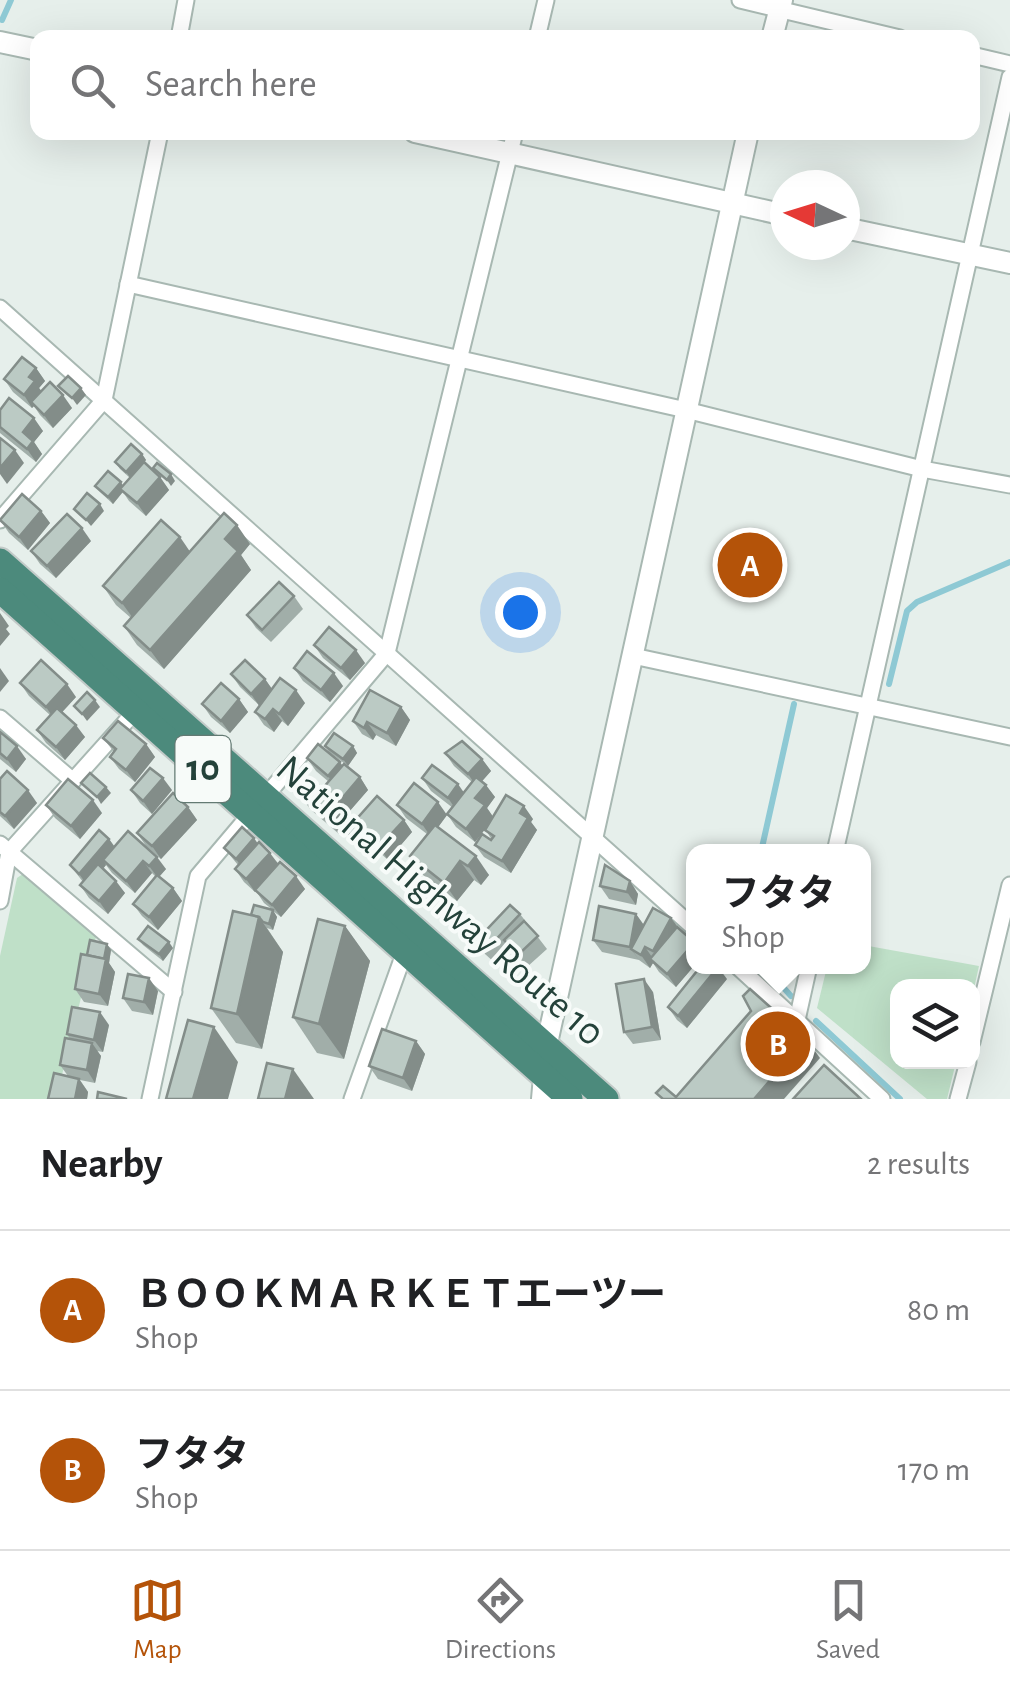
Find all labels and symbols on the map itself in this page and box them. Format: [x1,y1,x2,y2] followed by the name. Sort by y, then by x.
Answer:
[770,170,860,260] north arrow
[718,528,782,602] pin: A
[495,587,546,638] your location
[176,736,230,802] road number: 10
[268,748,612,1054] street label: National Highway Route 10
[746,1006,810,1082] pin: B

